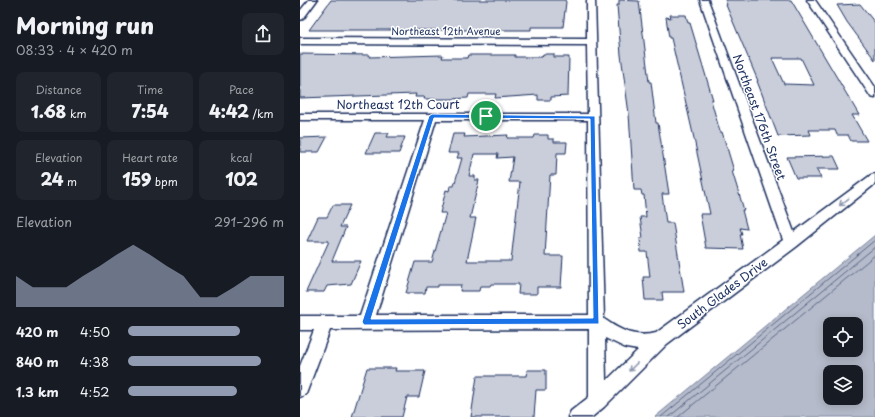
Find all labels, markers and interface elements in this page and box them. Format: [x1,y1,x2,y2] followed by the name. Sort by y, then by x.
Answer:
[16,8,154,41] text: Morning run
[242,13,284,55] button: share
[391,23,501,38] street label: Northeast 12th Avenue
[16,40,133,59] text: 08:33 · 4 × 420 m
[729,51,791,183] street label: Northeast 176th Street
[36,81,82,98] text: Distance
[137,81,163,98] text: Time
[229,81,254,98] text: Pace
[336,95,460,113] street label: Northeast 12th Court
[31,98,66,124] text: 1.68
[131,98,169,124] text: 7:54
[209,98,249,124] text: 4:42
[469,99,503,133] pin
[66,105,86,122] text: km
[249,105,274,122] text: /km
[475,105,497,127] icon: arrive
[35,149,82,166] text: Elevation
[122,149,178,166] text: Heart rate
[230,149,252,166] text: kcal
[40,166,63,192] text: 24
[122,166,151,192] text: 159
[225,166,258,192] text: 102
[63,173,77,190] text: m
[151,173,178,190] text: bpm
[839,197,850,206] one-way arrow
[16,212,72,231] text: Elevation
[214,212,284,231] text: 291–296 m
[673,253,771,333] street label: South Glades Drive
[823,317,863,405] map controls
[823,317,863,357] button: locate
[16,322,58,341] text: 420 m
[80,322,110,341] text: 4:50
[16,352,59,371] text: 840 m
[80,352,109,371] text: 4:38
[628,362,638,372] one-way arrow
[823,365,863,405] button: layers
[16,382,59,401] text: 1.3 km
[80,382,109,401] text: 4:52

